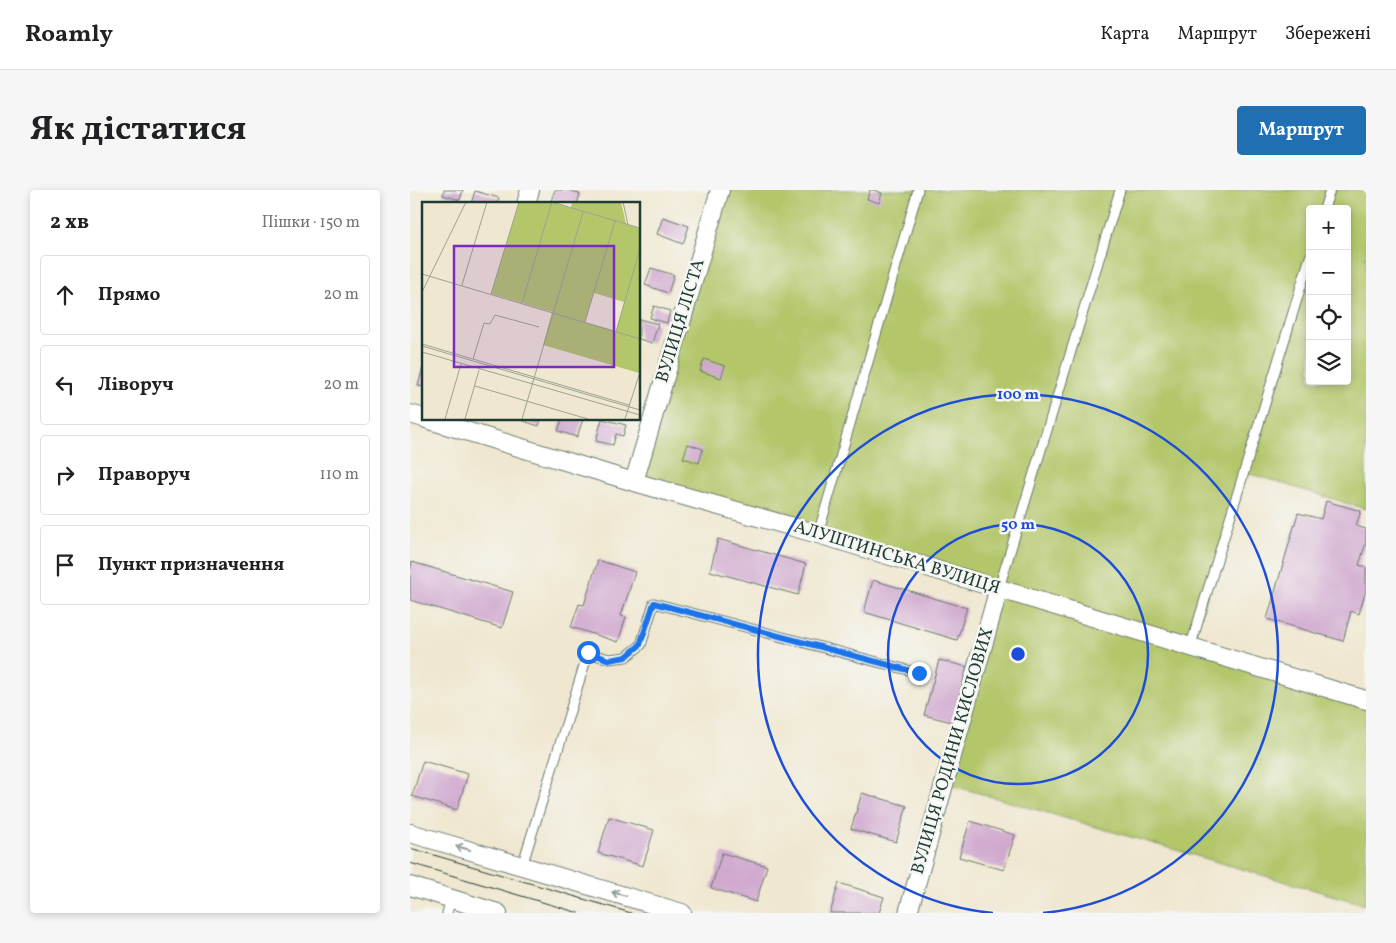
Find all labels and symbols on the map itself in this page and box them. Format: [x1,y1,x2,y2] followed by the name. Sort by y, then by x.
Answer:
[422,202,640,420] inset map
[650,256,712,386] street label: ВУЛИЦЯ ЛІСТА
[997,385,1040,406] text: 100 m
[791,515,1003,601] street label: АЛУШТИНСЬКА ВУЛИЦЯ
[1001,515,1035,536] text: 50 m
[906,625,1000,877] street label: ВУЛИЦЯ РОДИНИ КИСЛОВИХ
[577,641,600,664] route start
[1009,645,1027,663] centre of rings
[908,662,931,685] route end
[455,843,471,853] one-way arrow
[611,889,627,899] one-way arrow

